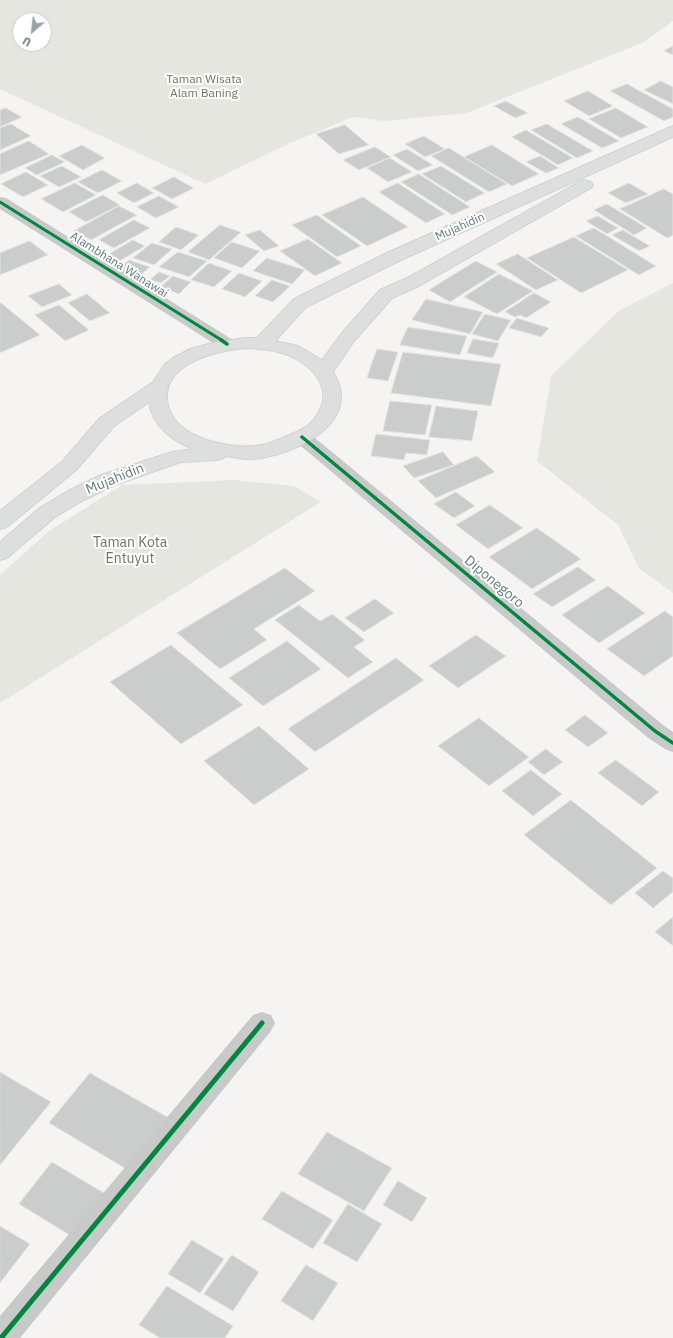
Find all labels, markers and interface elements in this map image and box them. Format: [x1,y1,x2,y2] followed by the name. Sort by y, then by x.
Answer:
[12,12,52,52] north arrow
[20,34,34,50] text: U
[166,73,242,101] park label: Taman Wisata Alam Baning
[433,210,487,244] street label: Mujahidin
[67,229,171,301] street label: Alambhana Wanawai
[83,460,147,498] street label: Mujahidin
[93,535,167,568] park label: Taman Kota Entuyut
[461,552,527,612] street label: Diponegoro

